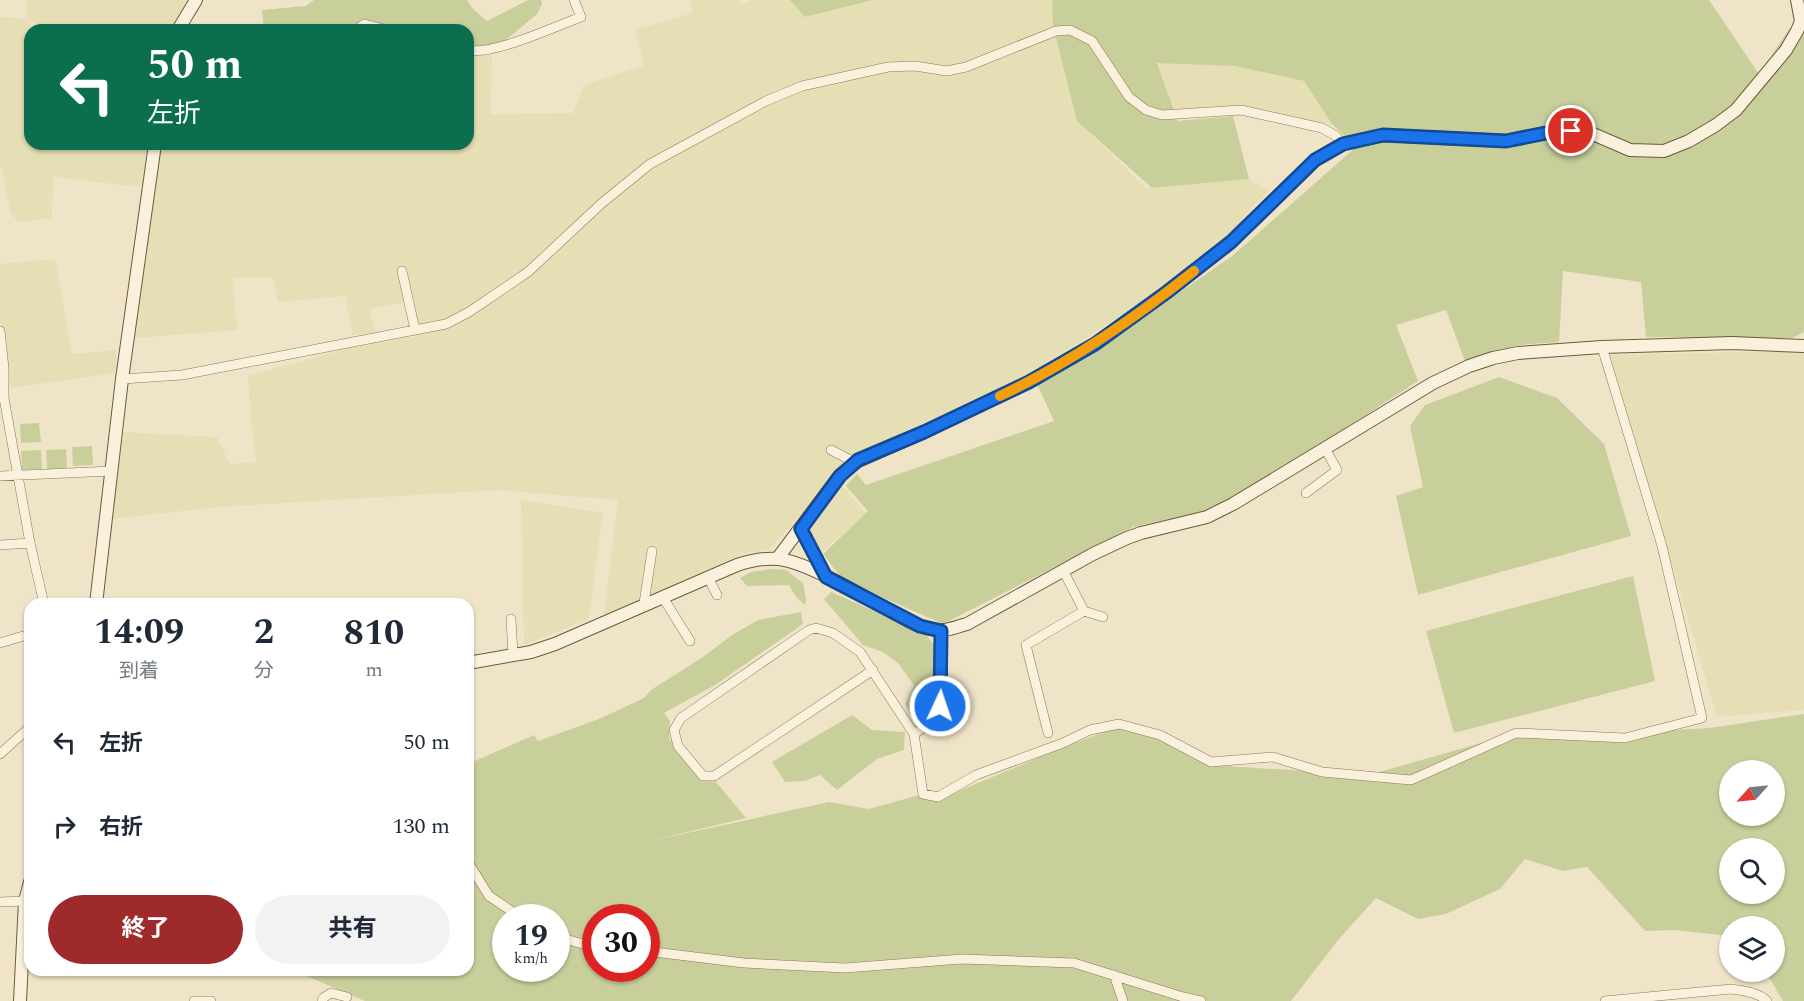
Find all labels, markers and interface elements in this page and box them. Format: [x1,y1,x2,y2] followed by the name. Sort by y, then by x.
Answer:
[147,34,242,97] text: 50 m
[48,48,126,126] icon: left
[147,93,201,135] text: 左折
[1545,105,1596,156] pin
[1554,114,1587,147] icon: arrive
[94,605,184,660] text: 14:09
[254,605,274,660] text: 2
[344,606,404,661] text: 810
[365,655,383,685] text: m
[119,656,159,686] text: 到着
[254,656,274,686] text: 分
[908,674,972,738] position arrow
[48,726,81,759] icon: left
[404,726,450,759] text: 50 m
[99,727,143,760] text: 左折
[1719,760,1785,826] north arrow
[1719,760,1785,982] map controls
[48,810,81,843] icon: right
[393,810,450,843] text: 130 m
[99,811,143,844] text: 右折
[1719,838,1785,904] button: search
[48,895,243,964] button: 終了
[255,895,450,964] button: 共有
[582,904,660,982] speed limit sign: 30
[514,913,548,959] text: 19
[1719,916,1785,982] button: layers
[514,947,548,970] text: km/h

